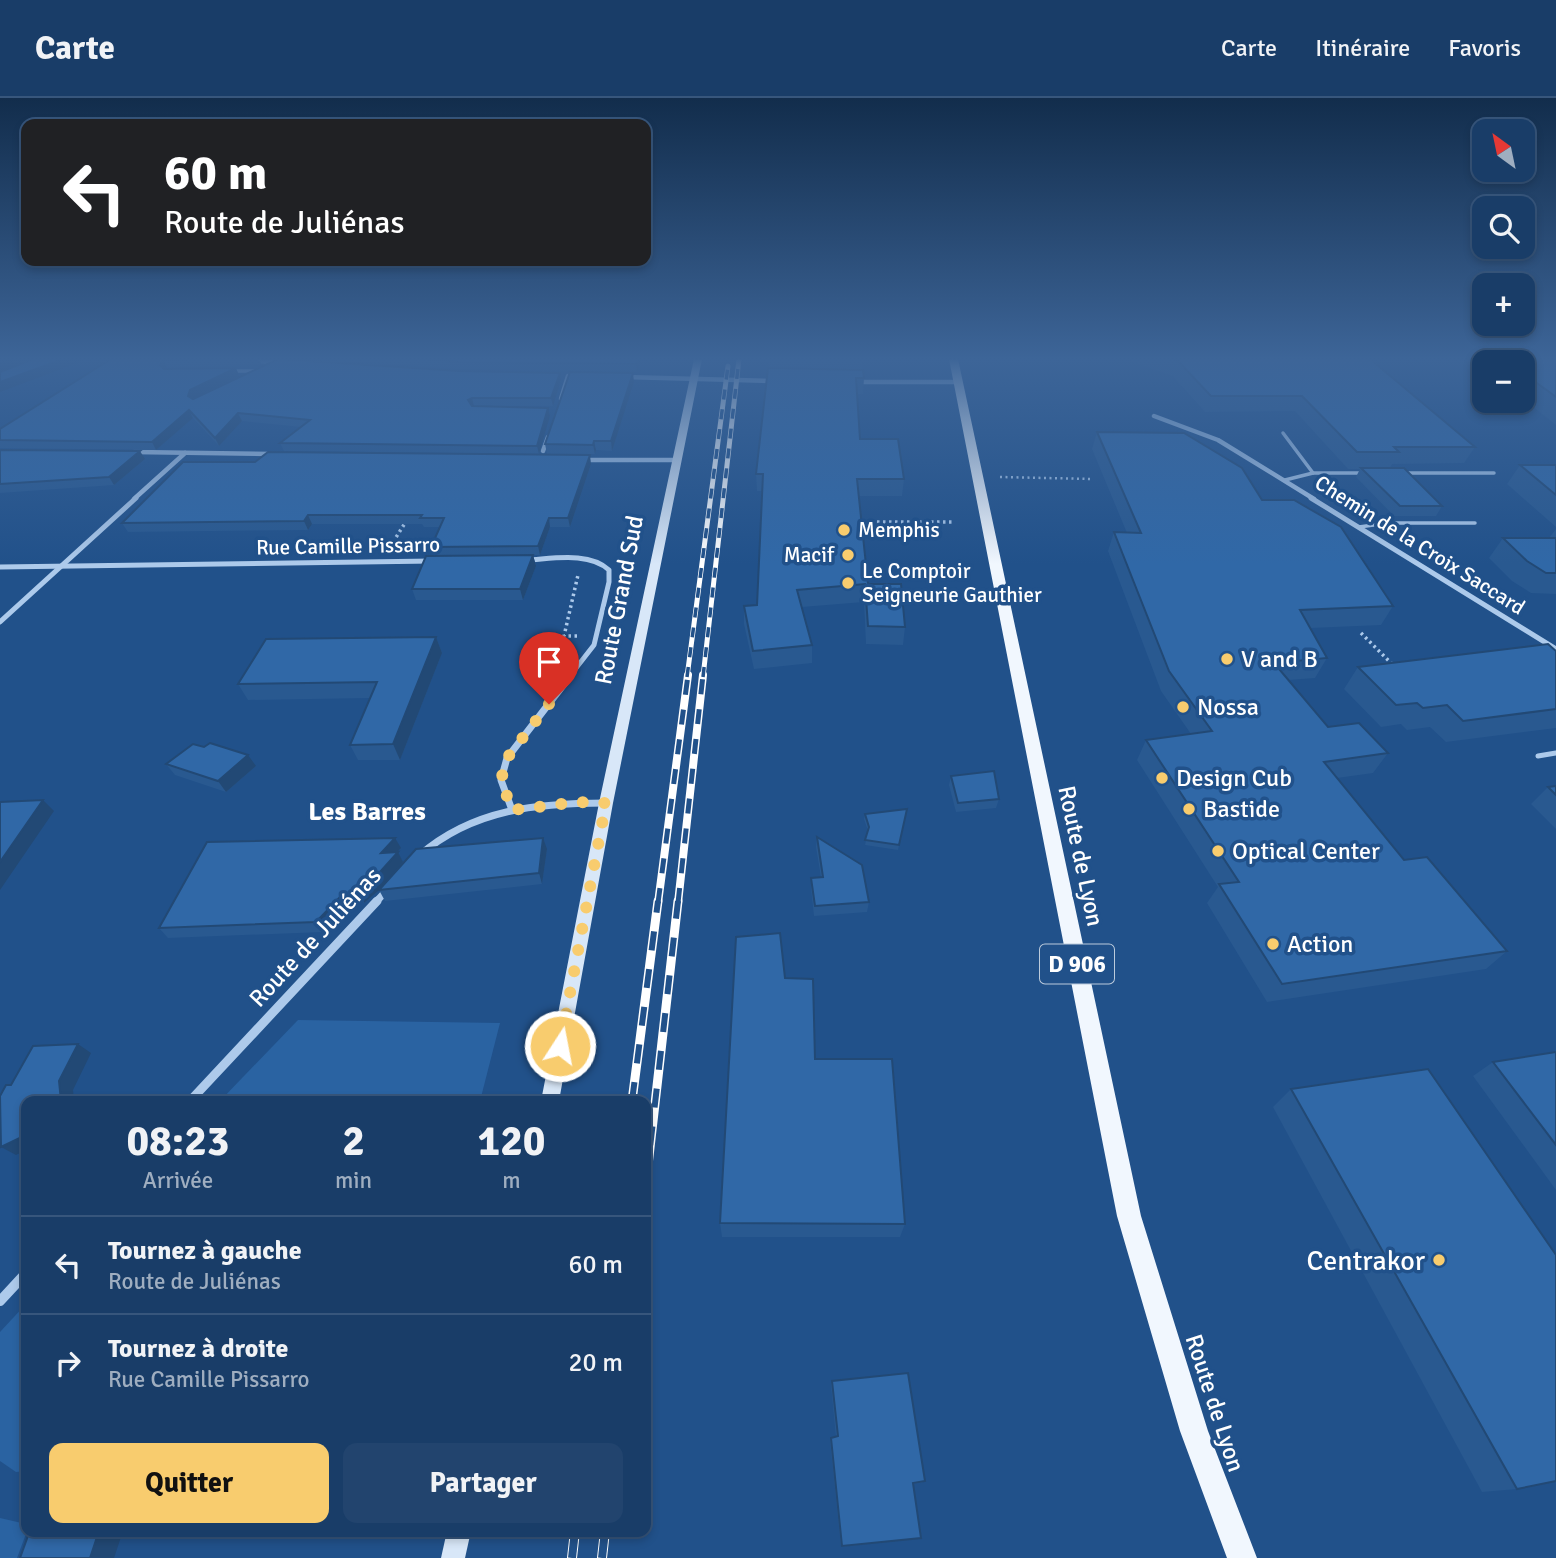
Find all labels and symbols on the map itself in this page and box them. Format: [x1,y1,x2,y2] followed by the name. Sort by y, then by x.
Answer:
[1472,119,1535,182] north arrow
[1310,470,1530,620] street label: Chemin de la Croix Saccard
[588,513,650,687] street label: Route Grand Sud
[858,517,940,543] place label: Memphis
[836,522,852,538] marker: Memphis
[256,531,440,561] street label: Rue Camille Pissarro
[784,542,835,568] place label: Macif
[840,547,856,563] marker: Macif
[862,558,1042,608] place label: Le Comptoir Seigneurie Gauthier
[840,575,856,591] marker: Le Comptoir Seigneurie Gauthier
[519,632,579,704] pin
[1241,644,1318,674] place label: V and B
[1219,651,1235,667] marker: V and B
[1197,692,1259,722] place label: Nossa
[1175,699,1191,715] marker: Nossa
[1176,763,1292,793] place label: Design Cub
[1154,770,1170,786] marker: Design Cub
[1051,783,1111,929] street label: Route de Lyon
[1203,794,1280,824] place label: Bastide
[308,796,426,828] district label: Les Barres
[1181,801,1197,817] marker: Bastide
[1232,836,1380,866] place label: Optical Center
[1210,843,1226,859] marker: Optical Center
[243,861,387,1013] street label: Route de Juliénas
[1287,929,1353,959] place label: Action
[1265,936,1281,952] marker: Action
[1040,944,1114,984] road number: D 906
[523,1009,597,1083] position arrow
[1307,1244,1426,1278] place label: Centrakor
[1431,1252,1447,1268] marker: Centrakor
[1179,1330,1251,1476] street label: Route de Lyon

